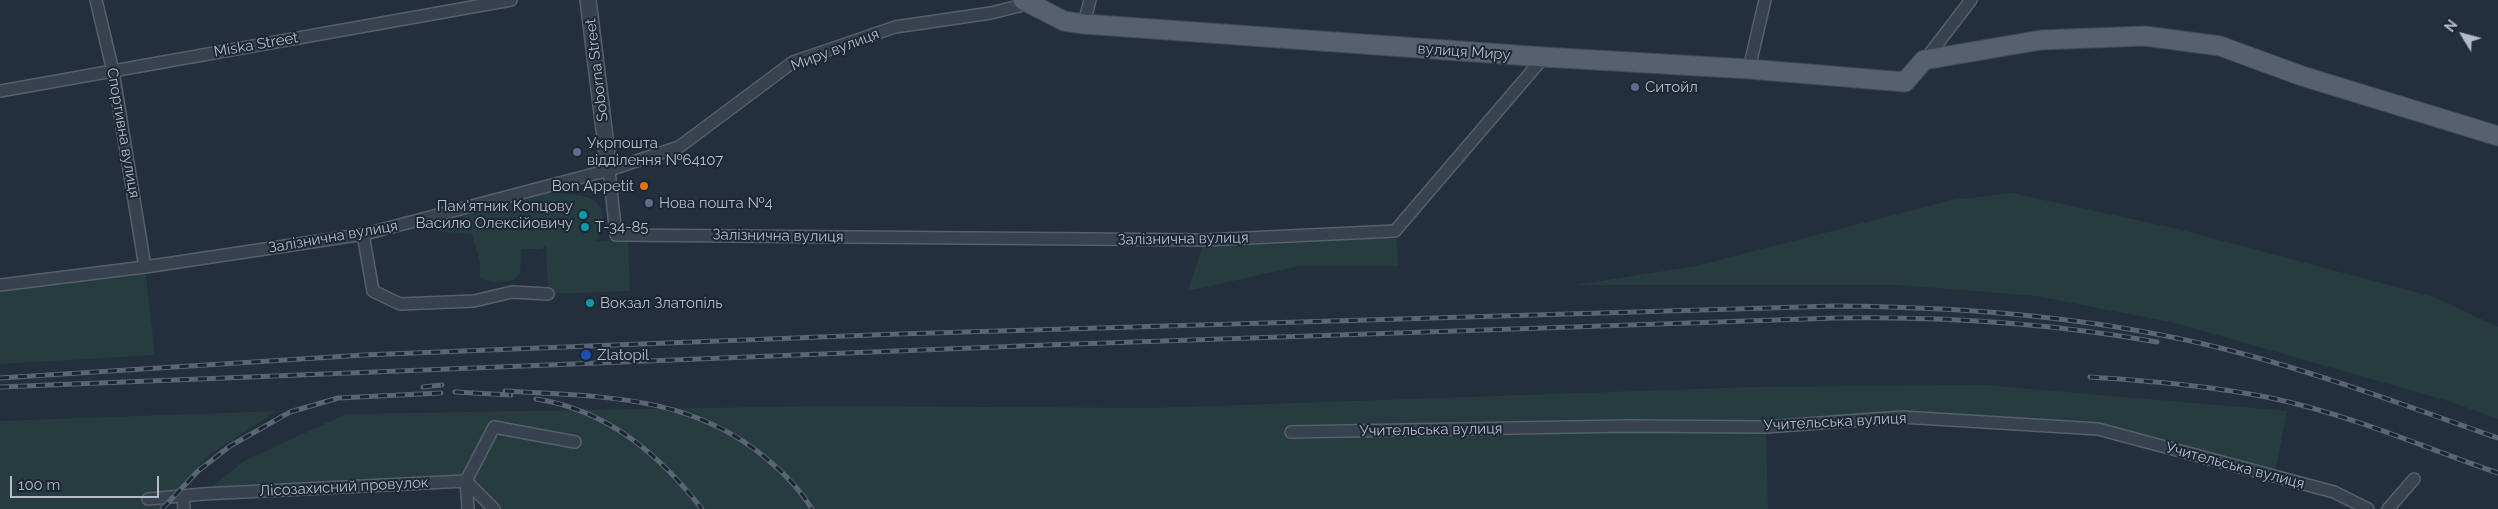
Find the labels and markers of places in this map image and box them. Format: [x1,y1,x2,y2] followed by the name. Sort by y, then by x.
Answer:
[1645,78,1698,96] place label: Ситойл
[1629,81,1641,93] marker: Ситойл
[587,134,723,169] place label: Укрпошта відділення №64107
[571,146,583,158] marker: Укрпошта відділення №64107
[552,177,634,195] place label: Bon Appetit
[638,180,650,192] marker: Bon Appetit
[659,194,773,212] place label: Нова пошта №4
[416,197,573,232] place label: Пам'ятник Копцову Василю Олексійовичу
[643,197,655,209] marker: Нова пошта №4
[577,209,589,221] marker: Пам'ятник Копцову Василю Олексійовичу
[595,218,649,236] place label: Т-34-85
[579,221,591,233] marker: Т-34-85
[600,294,723,312] place label: Вокзал Златопіль
[584,297,596,309] marker: Вокзал Златопіль
[597,346,649,364] place label: Zlatopil
[579,348,593,362] marker: Zlatopil

